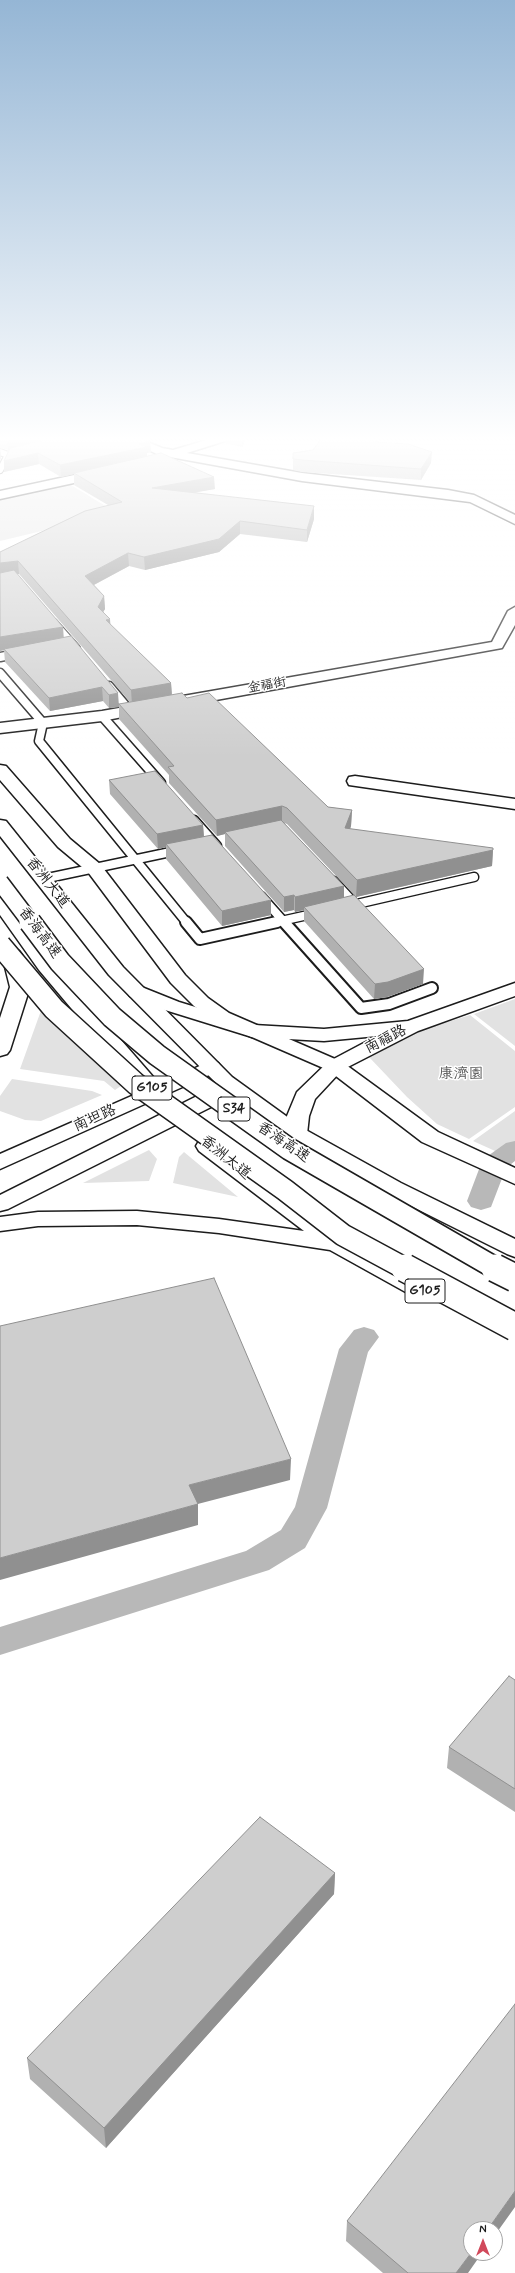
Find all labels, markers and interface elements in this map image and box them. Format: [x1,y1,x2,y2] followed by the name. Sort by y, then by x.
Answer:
[246,675,288,697] street label: 金福街
[21,854,73,912] street label: 香洲大道
[14,904,64,962] street label: 香海高速
[362,1022,410,1058] street label: 南福路
[439,1066,483,1084] park label: 康濟園
[132,1076,172,1100] road number: G105
[218,1097,250,1121] road number: S34
[71,1102,119,1136] street label: 南坦路
[253,1119,313,1167] street label: 香海高速
[196,1132,254,1184] street label: 香洲大道
[405,1279,445,1303] road number: G105
[463,2221,503,2261] north arrow
[479,2223,487,2237] text: N

